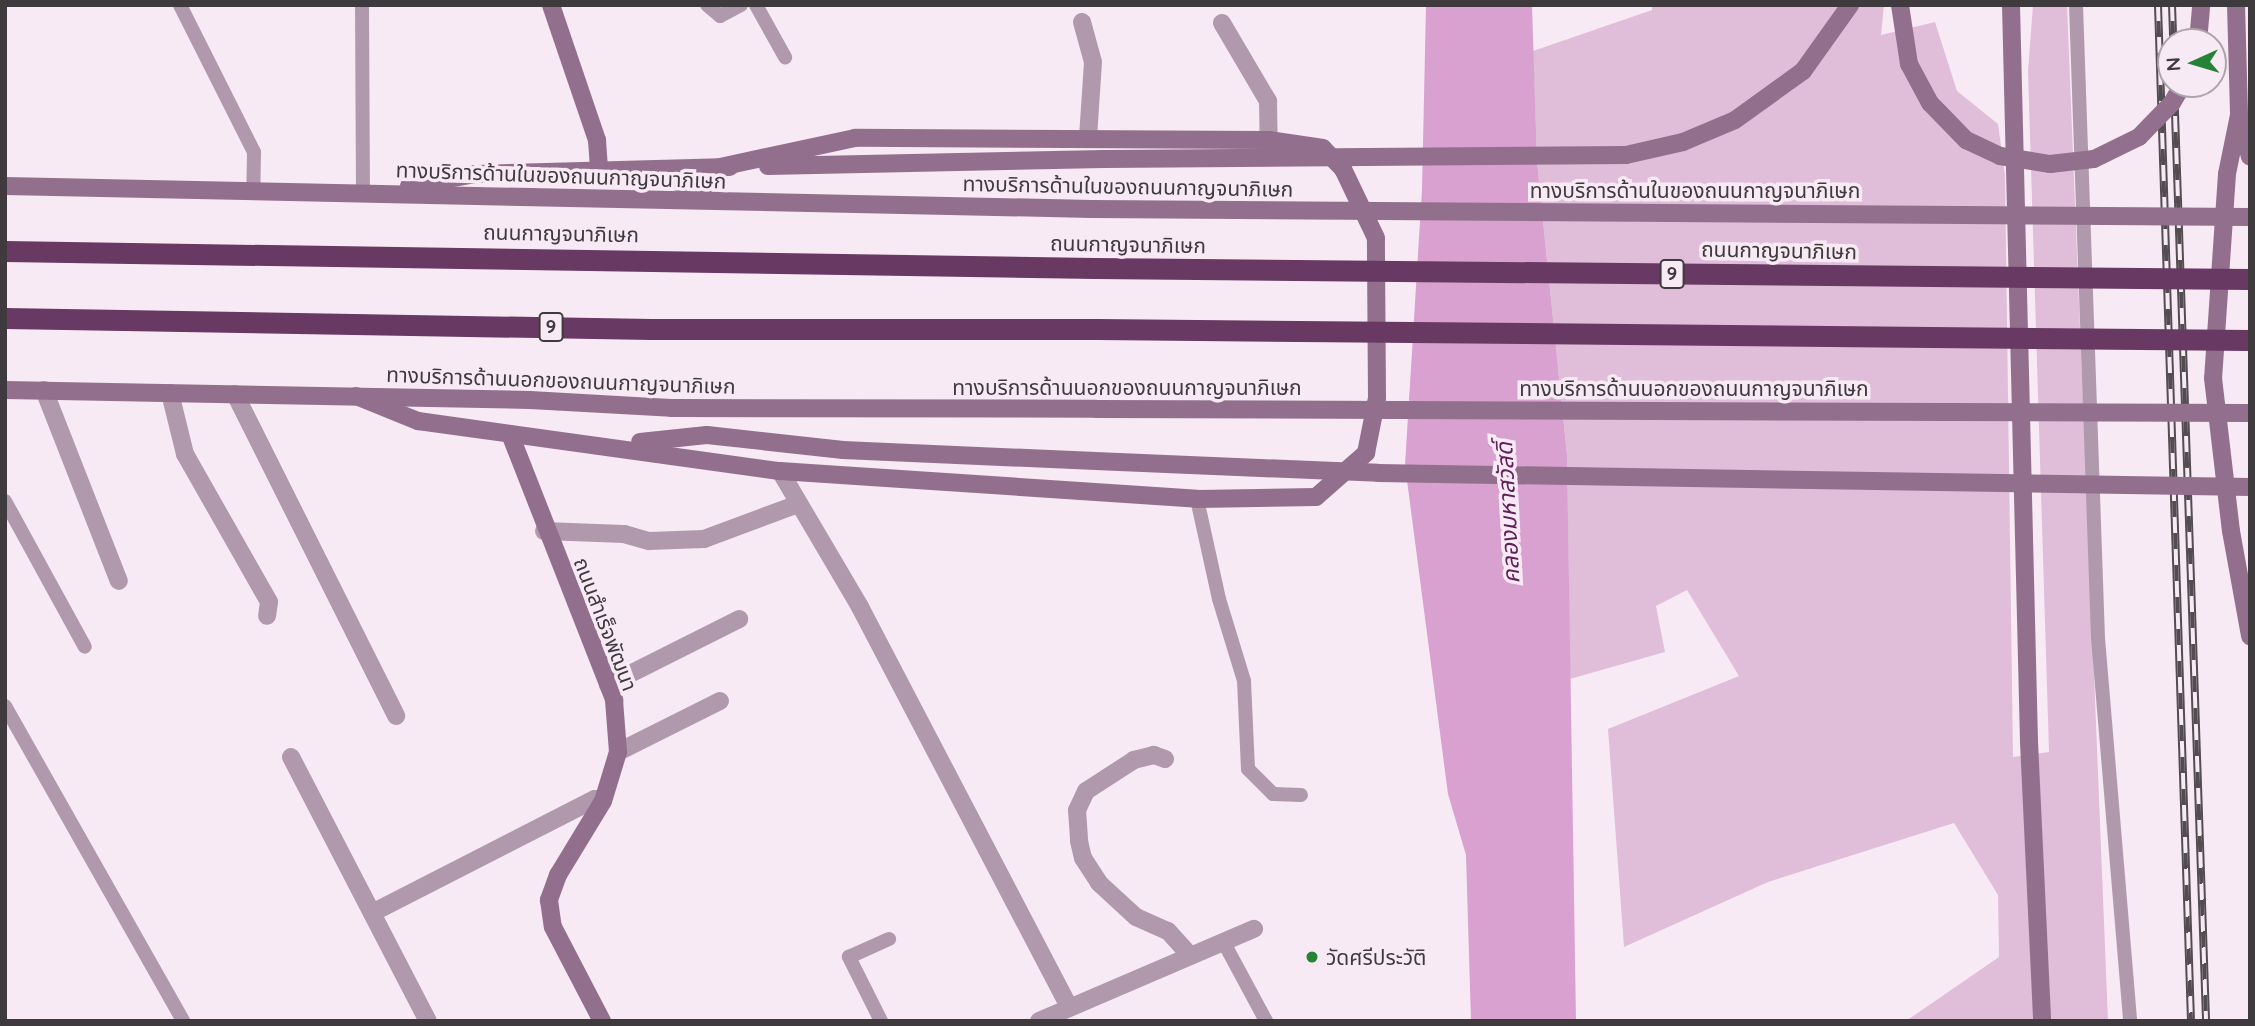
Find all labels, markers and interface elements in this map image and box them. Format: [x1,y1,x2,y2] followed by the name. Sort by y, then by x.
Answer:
[2157,28,2227,98] north arrow
[2161,57,2186,72] text: N
[395,157,727,193] street label: ทางบริการด้านในของถนนกาญจนาภิเษก
[962,171,1294,201] street label: ทางบริการด้านในของถนนกาญจนาภิเษก
[1530,177,1860,203] street label: ทางบริการด้านในของถนนกาญจนาภิเษก
[483,219,639,247] street label: ถนนกาญจนาภิเษก
[1050,230,1206,258] street label: ถนนกาญจนาภิเษก
[1701,236,1857,264] street label: ถนนกาญจนาภิเษก
[1658,258,1686,290] road number: 9
[537,312,565,342] road number: 9
[386,361,736,399] street label: ทางบริการด้านนอกของถนนกาญจนาภิเษก
[952,374,1302,400] street label: ทางบริการด้านนอกของถนนกาญจนาภิเษก
[1519,375,1869,401] street label: ทางบริการด้านนอกของถนนกาญจนาภิเษก
[1491,442,1525,584] water label: คลองมหาสวัสดิ์
[569,554,643,694] street label: ถนนสำเร็จพัฒนา
[1326,944,1426,970] place label: วัดศรีประวัติ
[1304,949,1320,965] marker: วัดศรีประวัติ

